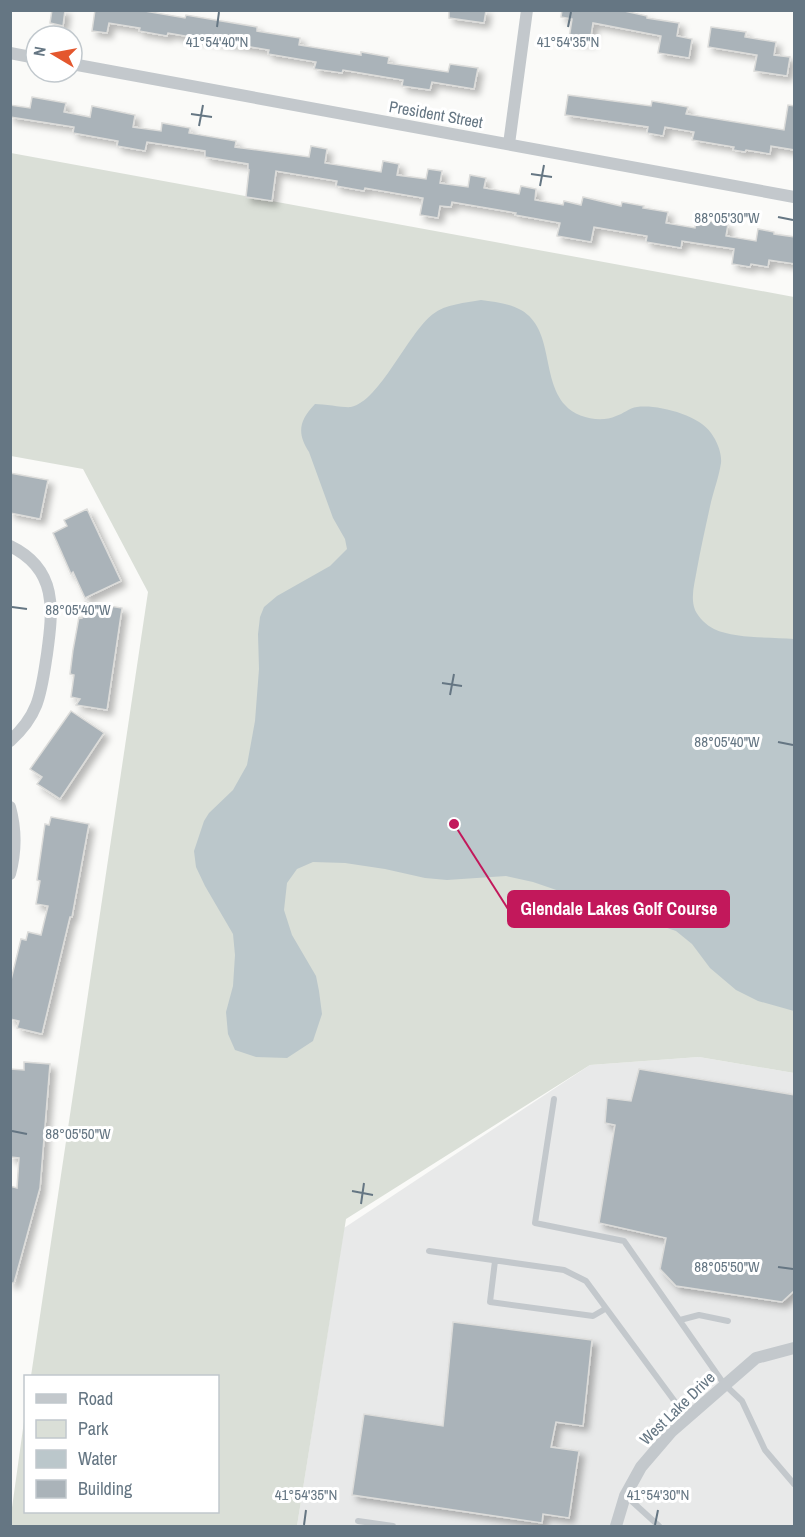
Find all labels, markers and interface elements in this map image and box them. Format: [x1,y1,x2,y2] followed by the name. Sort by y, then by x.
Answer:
[24,24,84,84] north arrow
[186,31,248,52] text: 41°54'40"N
[537,31,599,52] text: 41°54'35"N
[28,45,51,58] text: N
[387,95,485,133] street label: President Street
[694,207,760,228] text: 88°05'30"W
[45,599,111,620] text: 88°05'40"W
[694,731,760,752] text: 88°05'40"W
[508,891,729,927] callout: Glendale Lakes Golf Course
[521,896,717,921] text: Glendale Lakes Golf Course
[45,1123,111,1144] text: 88°05'50"W
[694,1256,760,1277] text: 88°05'50"W
[635,1366,719,1450] street label: West Lake Drive
[24,1375,219,1513] legend
[78,1386,113,1411] text: Road
[78,1416,109,1441] text: Park
[78,1446,117,1471] text: Water
[78,1476,133,1501] text: Building
[275,1484,337,1505] text: 41°54'35"N
[627,1484,689,1505] text: 41°54'30"N

